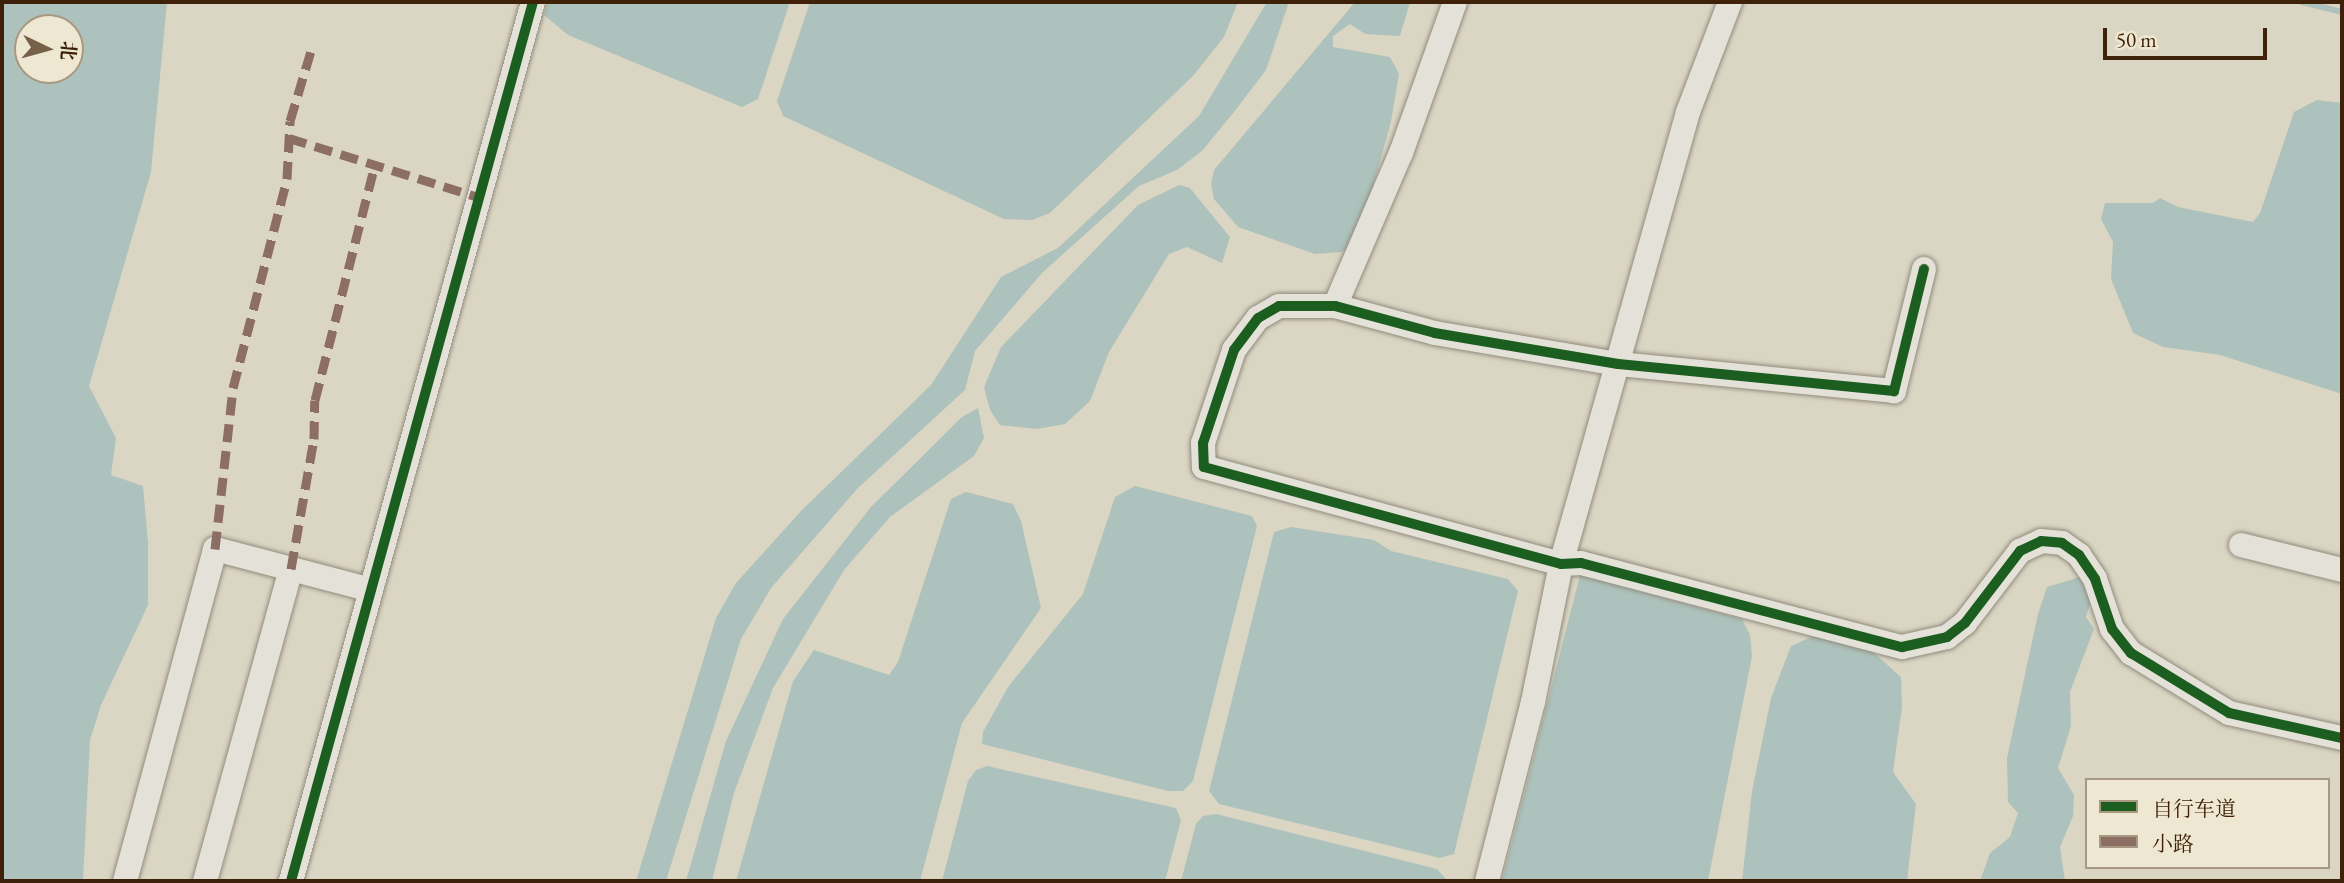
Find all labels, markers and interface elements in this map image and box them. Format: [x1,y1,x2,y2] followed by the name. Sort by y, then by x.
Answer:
[14,14,84,84] north arrow
[2106,14,2270,58] scale bar
[2116,26,2157,53] text: 50 m
[55,40,82,61] text: 北
[2085,778,2330,869] legend
[2152,795,2236,822] text: 自行车道
[2152,830,2194,857] text: 小路

